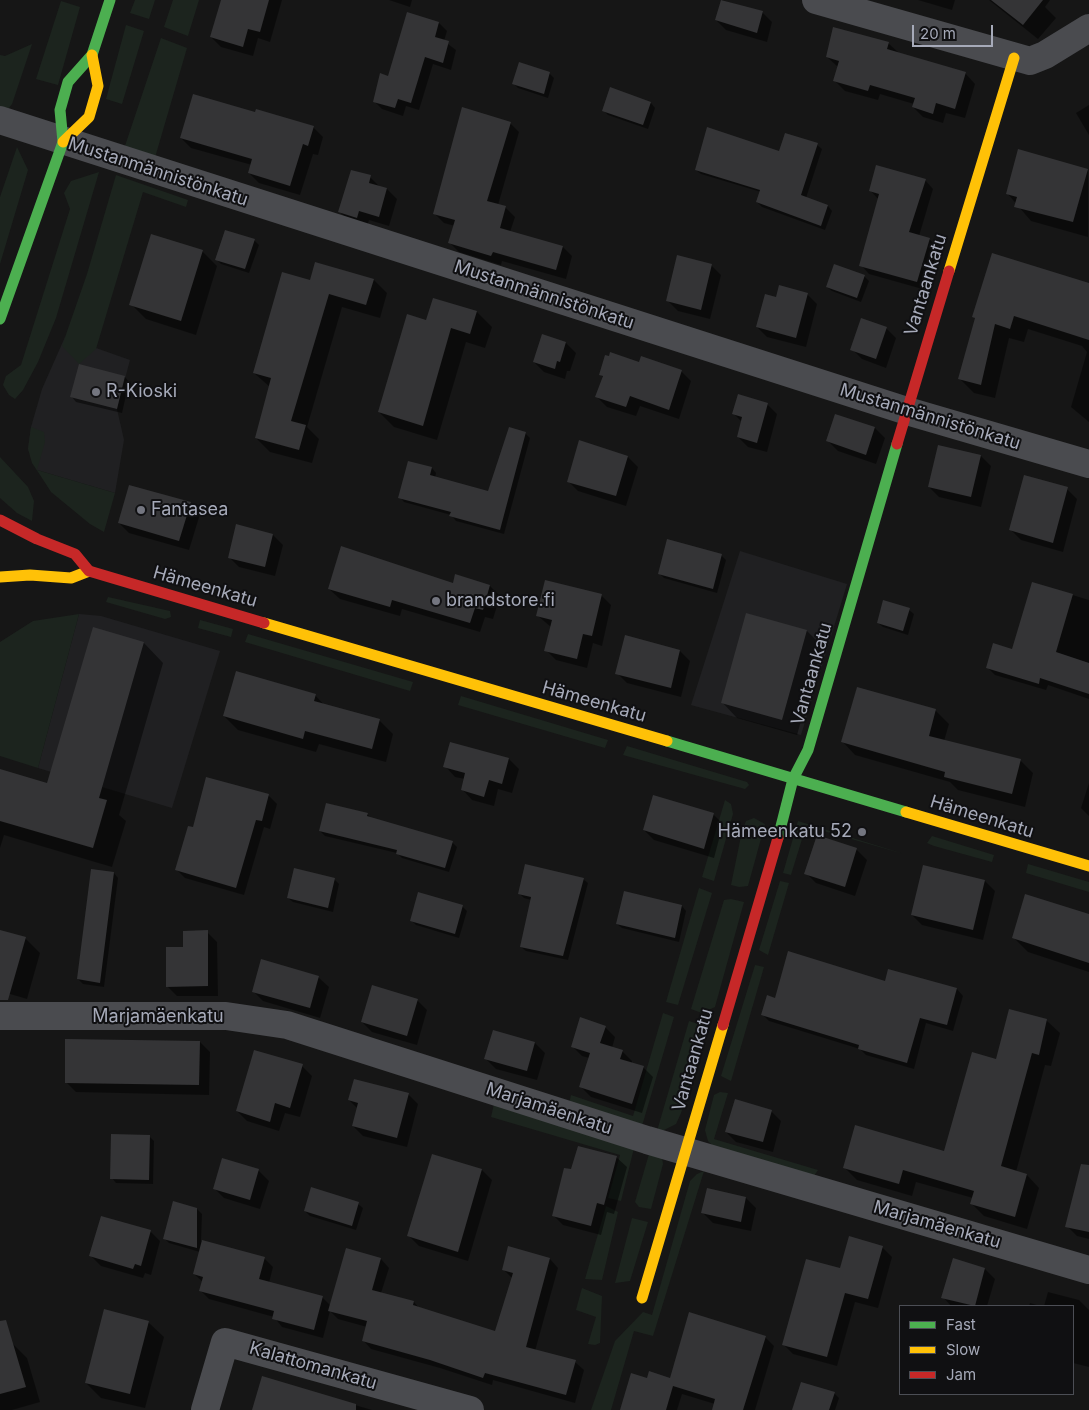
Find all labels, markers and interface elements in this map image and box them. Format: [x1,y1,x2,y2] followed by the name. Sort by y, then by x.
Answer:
[914,15,995,47] scale bar
[920,24,956,43] text: 20 m
[65,133,251,211] street label: Mustanmännistönkatu
[900,231,952,339] street label: Vantaankatu
[451,256,637,334] street label: Mustanmännistönkatu
[837,379,1023,455] street label: Mustanmännistönkatu
[106,381,177,403] place label: R-Kioski
[90,386,102,398] marker: R-Kioski
[151,499,228,521] place label: Fantasea
[135,504,147,516] marker: Fantasea
[150,562,260,612] street label: Hämeenkatu
[446,590,555,612] place label: brandstore.fi
[430,595,442,607] marker: brandstore.fi
[787,620,837,728] street label: Vantaankatu
[539,677,649,727] street label: Hämeenkatu
[927,791,1037,843] street label: Hämeenkatu
[718,821,852,843] place label: Hämeenkatu 52
[856,826,868,838] marker: Hämeenkatu 52
[92,1006,224,1028] street label: Marjamäenkatu
[668,1006,718,1114] street label: Vantaankatu
[483,1078,615,1140] street label: Marjamäenkatu
[871,1197,1003,1253] street label: Marjamäenkatu
[899,1305,1074,1395] legend
[946,1315,976,1334] text: Fast
[247,1337,379,1395] street label: Kalattomankatu
[946,1340,980,1359] text: Slow
[946,1365,976,1384] text: Jam

